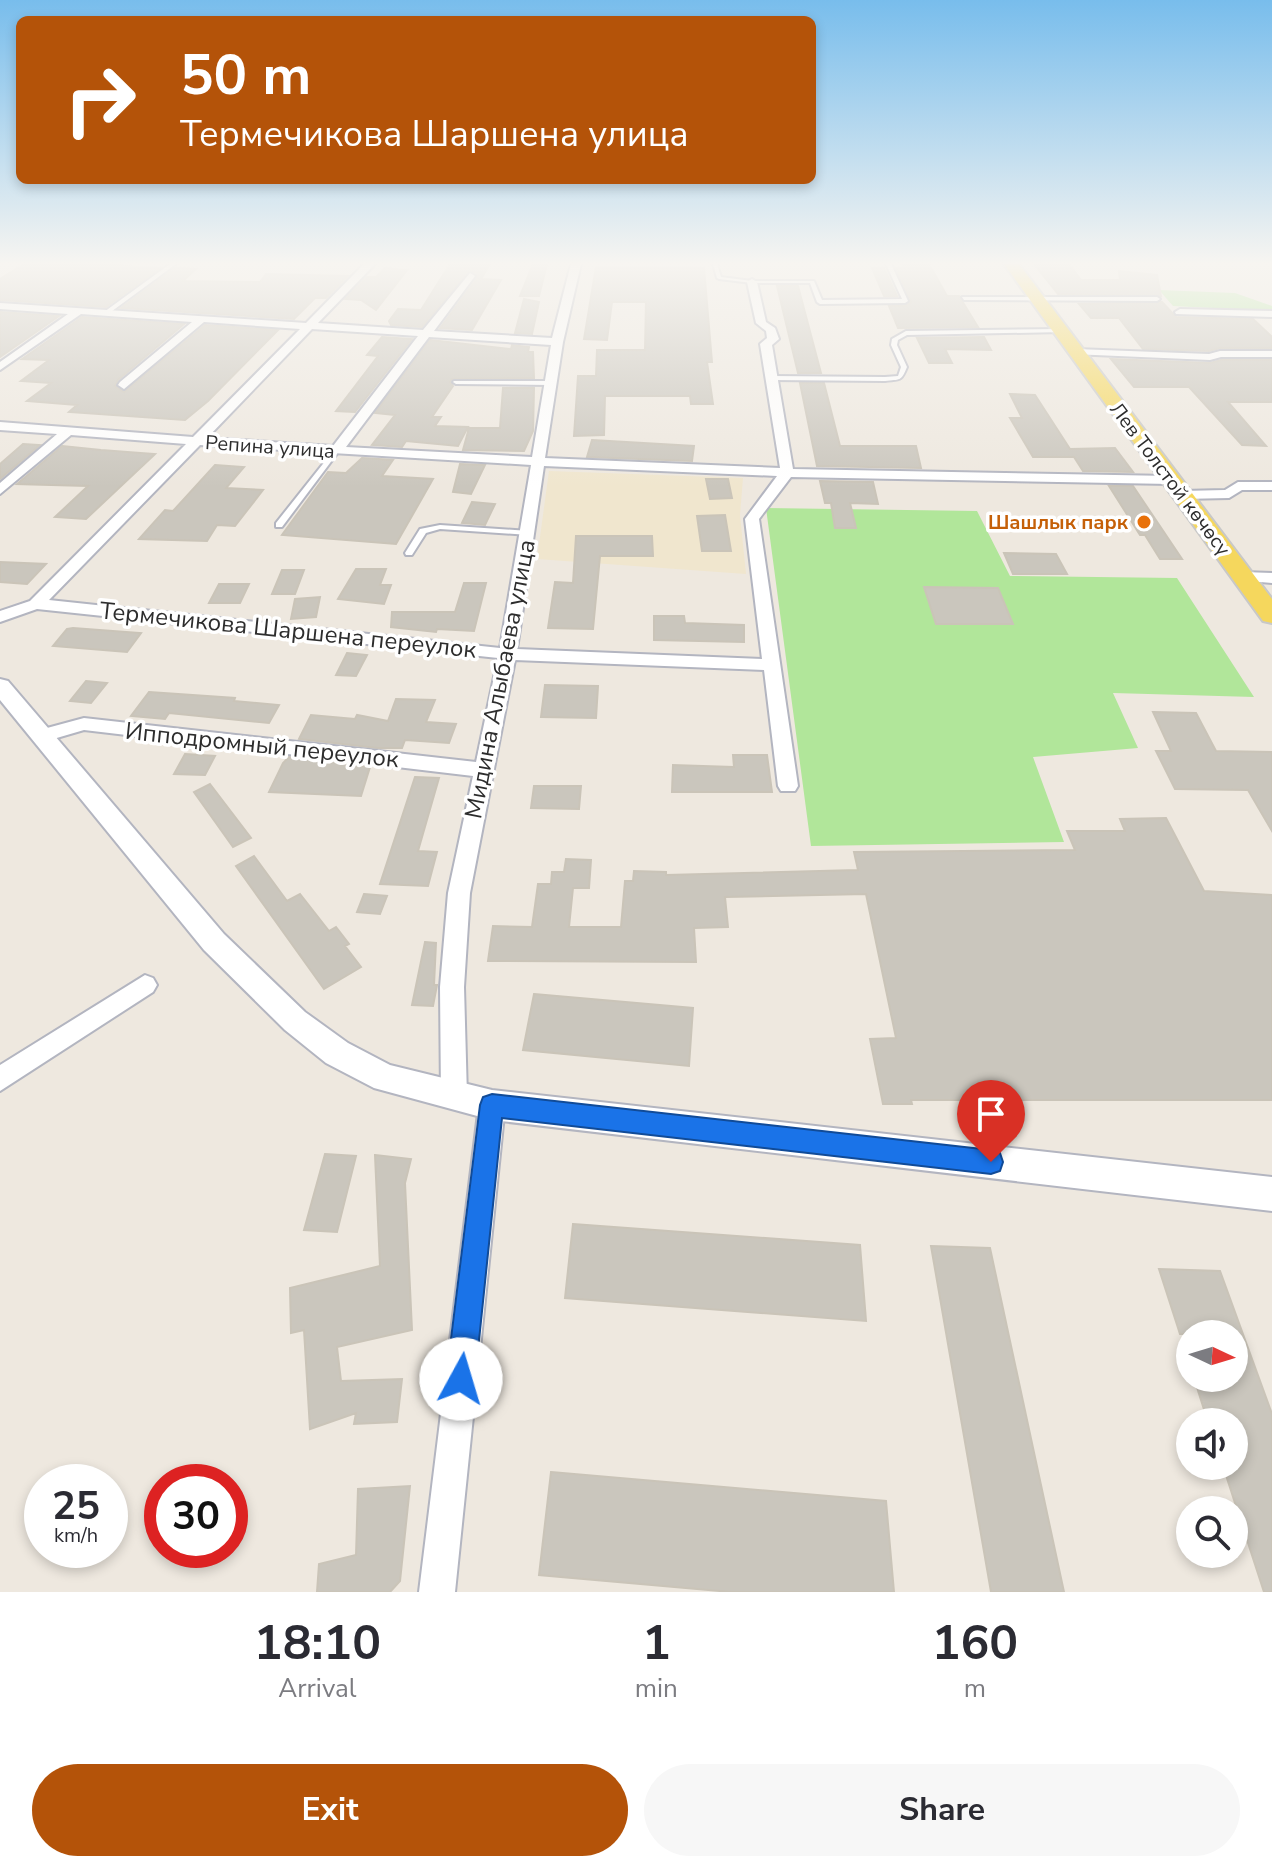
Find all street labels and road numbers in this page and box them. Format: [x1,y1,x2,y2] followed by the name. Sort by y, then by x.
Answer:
[1103,397,1237,562] street label: Лев Толстой көчөсү
[204,429,336,465] street label: Репина улица
[457,537,543,821] street label: Мидина Алыбаева улица
[98,594,478,666] street label: Термечикова Шаршена переулок
[124,715,401,775] street label: Ипподромный переулок

